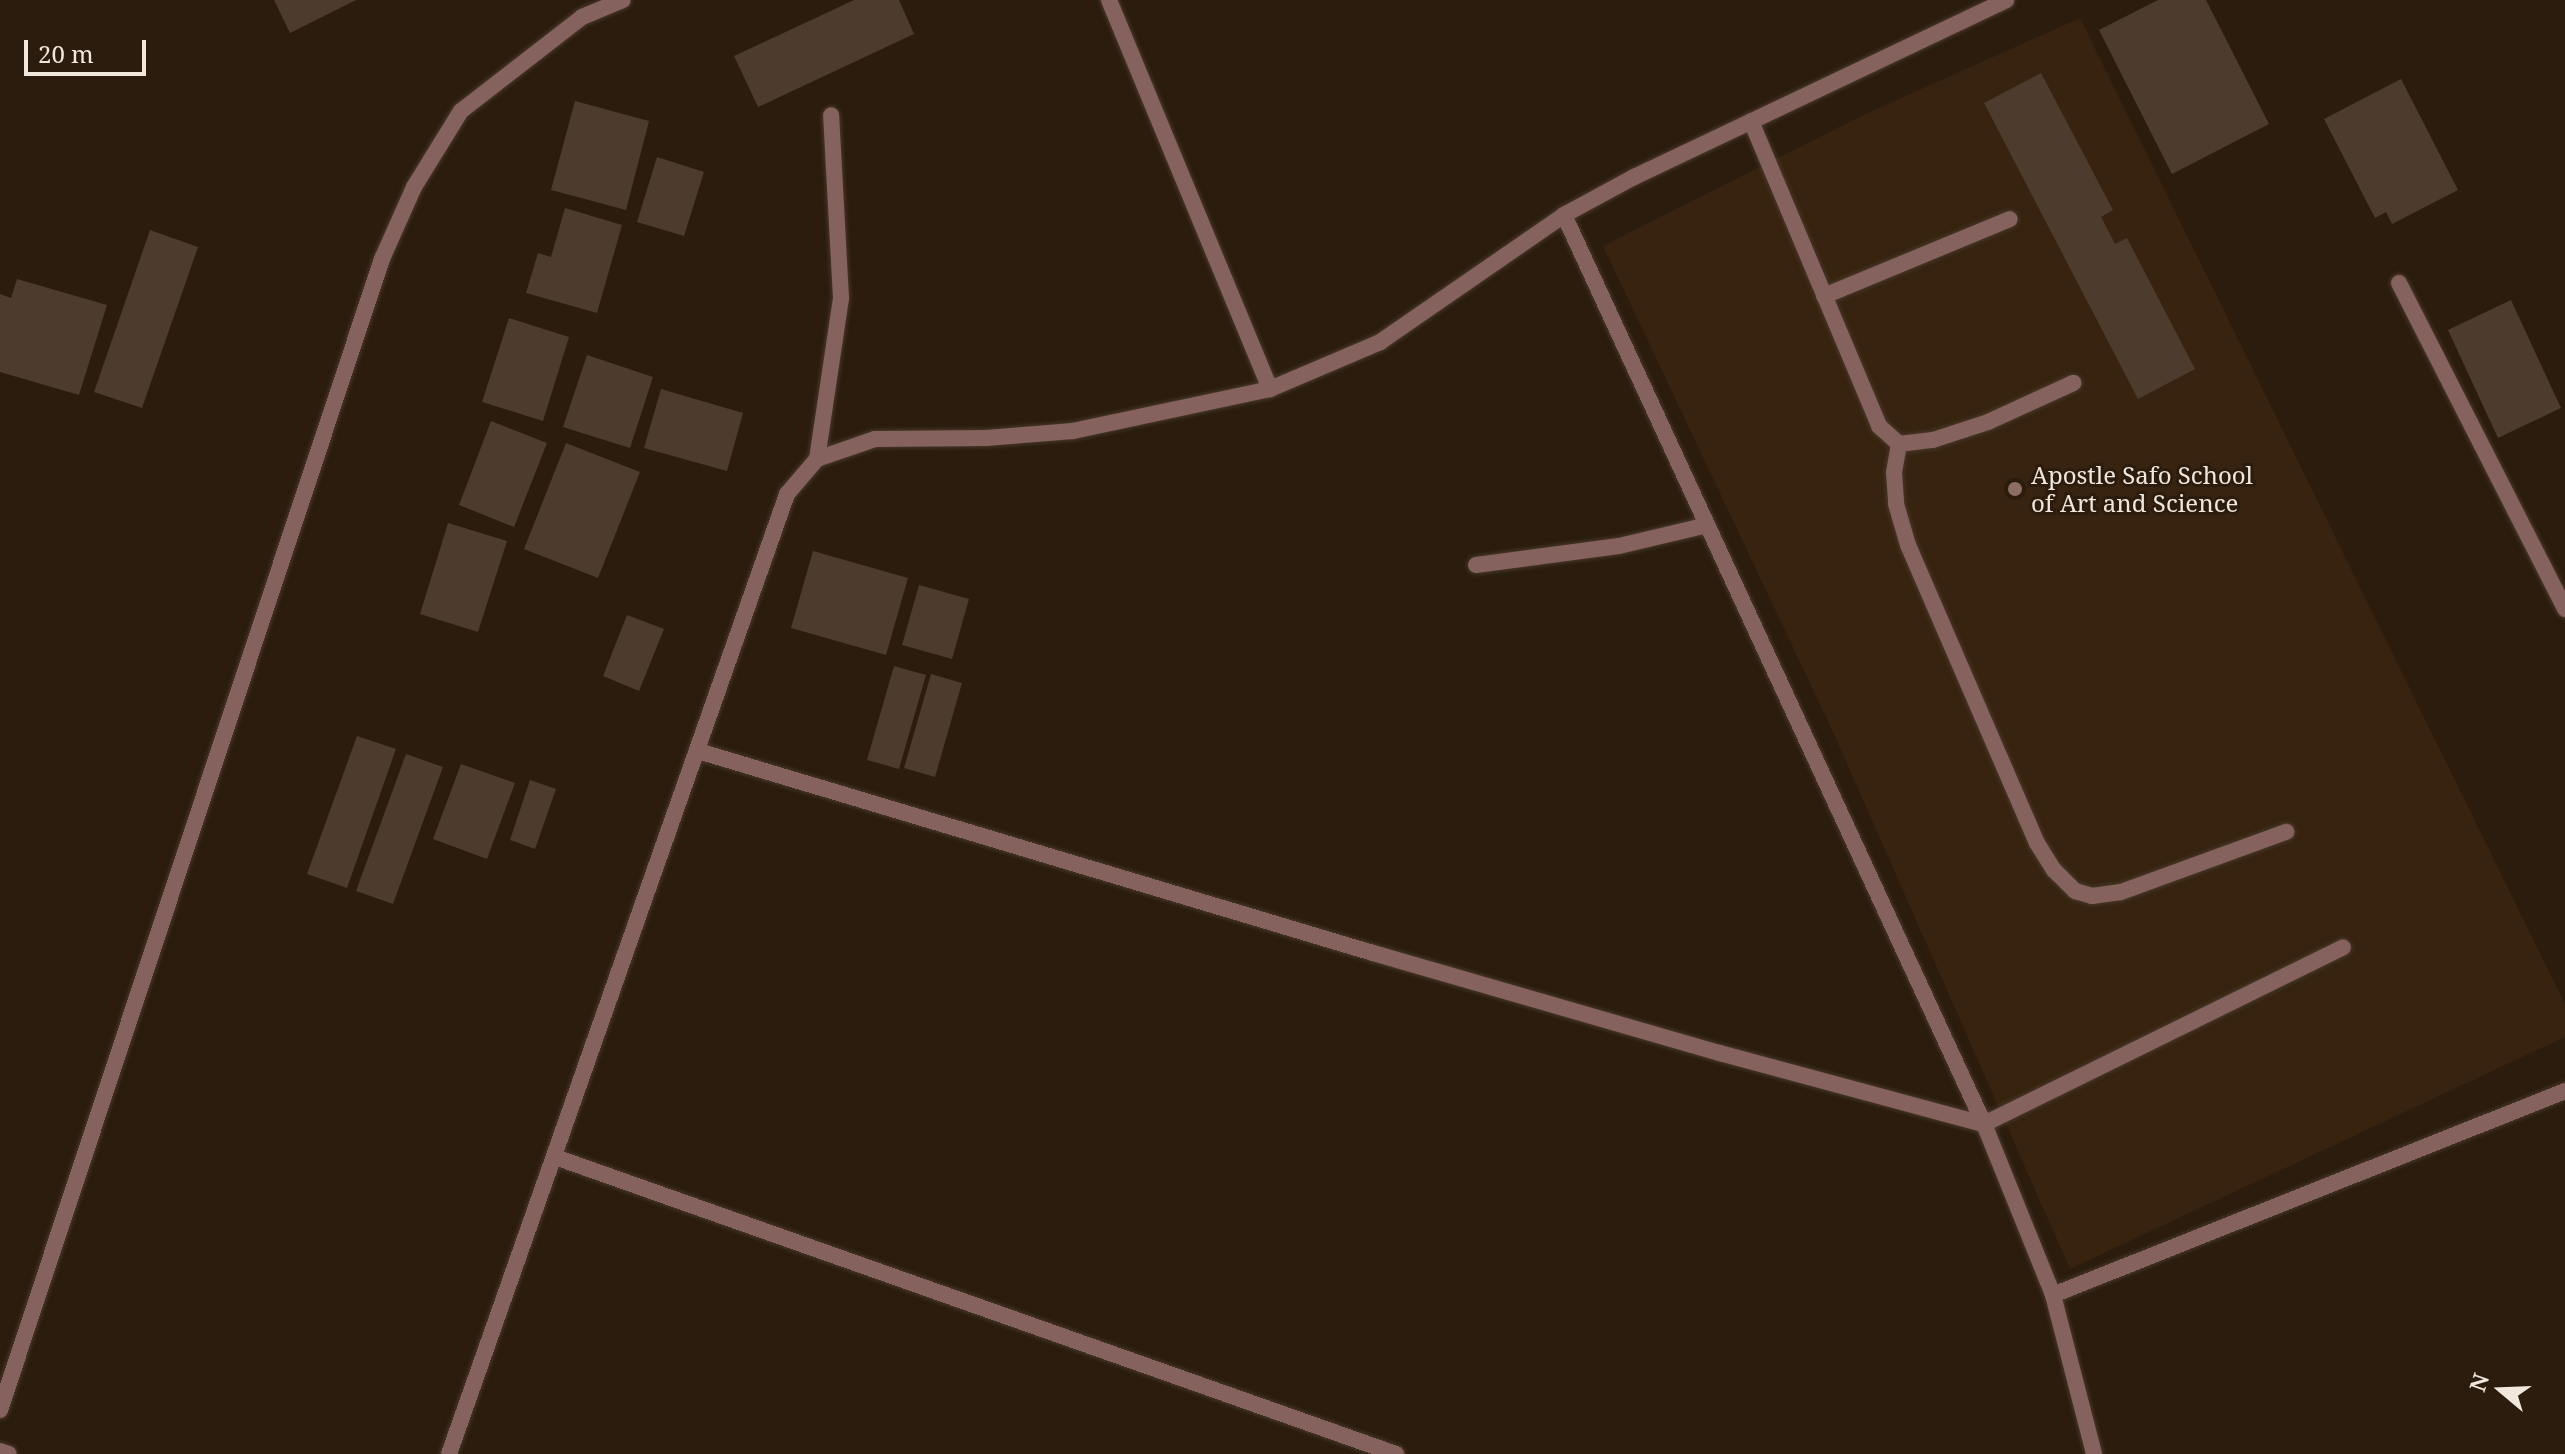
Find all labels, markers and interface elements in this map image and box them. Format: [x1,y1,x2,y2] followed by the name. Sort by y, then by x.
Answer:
[28,24,150,74] scale bar
[38,37,94,70] text: 20 m
[2031,461,2253,517] place label: Apostle Safo School of Art and Science
[2006,480,2024,498] marker: Apostle Safo School of Art and Science
[2461,1350,2541,1430] north arrow
[2461,1369,2495,1395] text: N

